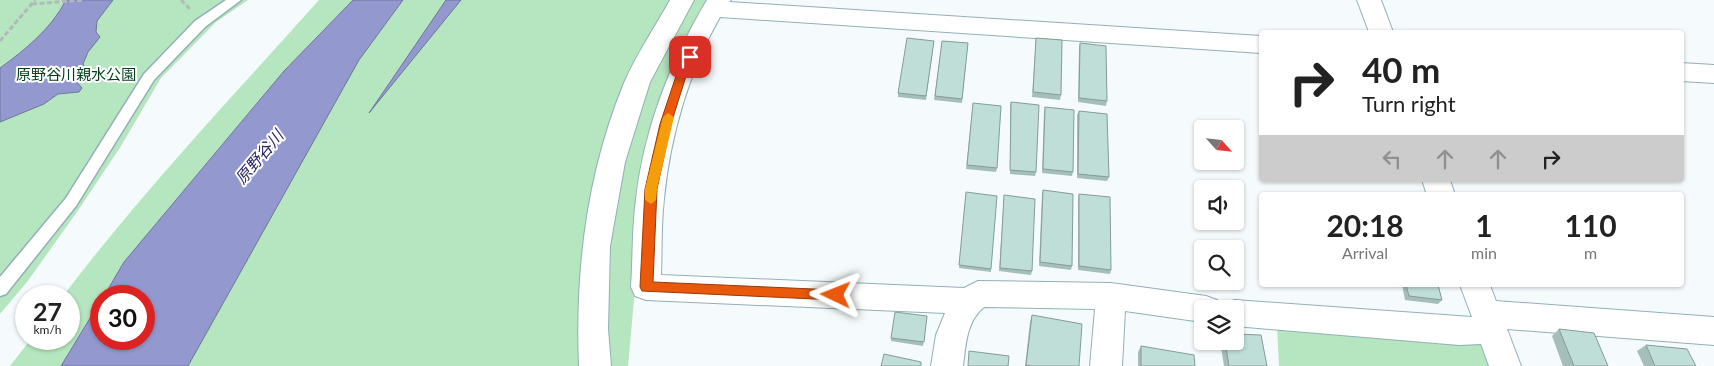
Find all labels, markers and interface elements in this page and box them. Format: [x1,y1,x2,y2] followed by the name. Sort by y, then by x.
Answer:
[669,36,711,78] pin
[676,43,704,71] icon: arrive
[1362,48,1440,90] text: 40 m
[1279,50,1344,115] icon: right
[16,65,136,83] park label: 原野谷川親水公園
[1362,90,1456,117] text: Turn right
[1194,120,1244,170] north arrow
[1194,120,1244,350] map controls
[231,125,288,187] water label: 原野谷川
[1378,145,1406,173] icon: left
[1431,145,1459,173] icon: ahead
[1484,145,1512,173] icon: ahead
[1537,145,1565,173] icon: right
[1194,180,1244,230] button: sound
[1326,207,1404,243] text: 20:18
[1475,207,1493,243] text: 1
[1564,207,1617,243] text: 110
[1194,240,1244,290] button: search
[1342,243,1388,262] text: Arrival
[1471,243,1497,262] text: min
[1584,243,1597,262] text: m
[809,268,861,320] position arrow
[90,285,155,350] speed limit sign: 30
[33,296,62,326] text: 27
[1194,300,1244,350] button: layers
[33,322,62,337] text: km/h

